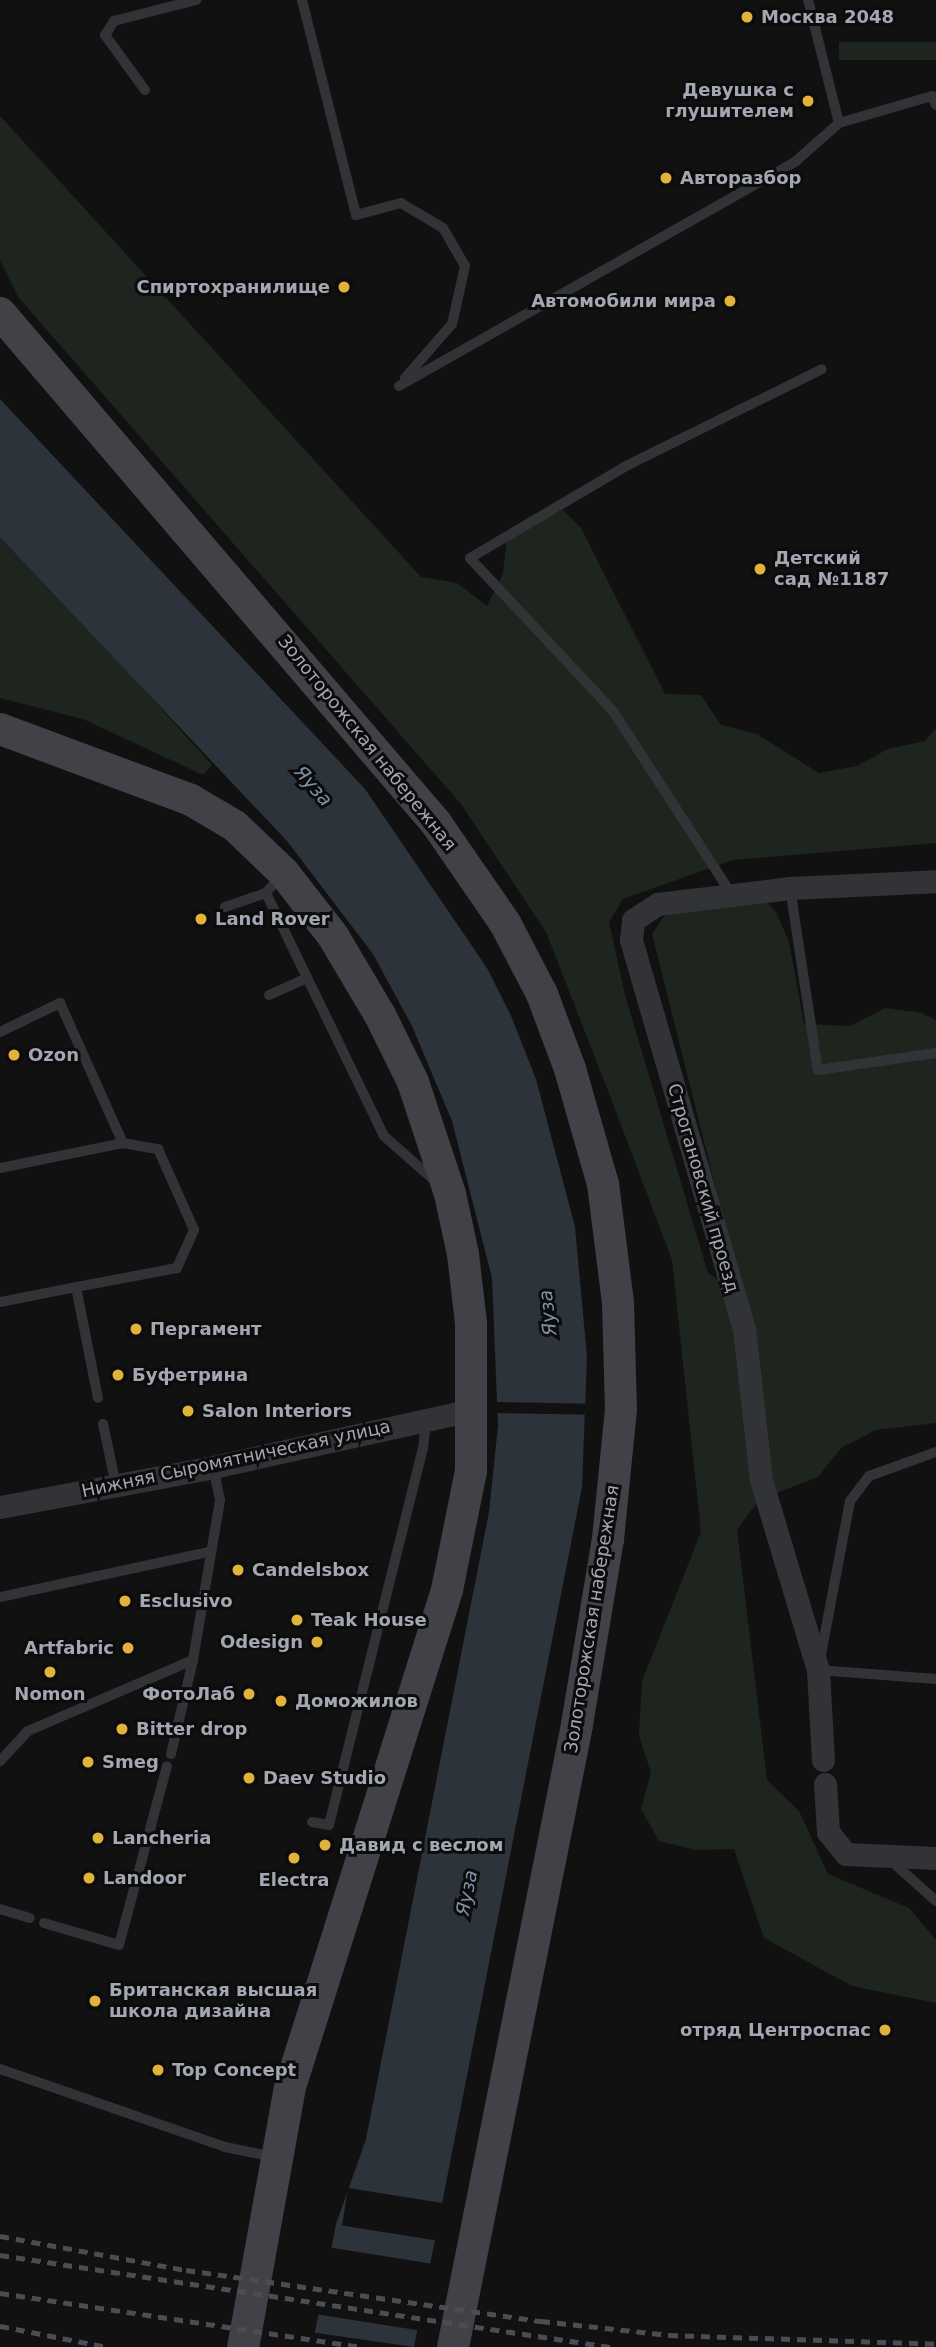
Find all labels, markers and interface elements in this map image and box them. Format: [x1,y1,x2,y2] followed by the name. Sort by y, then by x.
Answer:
[761,6,894,28] place label: Москва 2048
[739,9,755,25] marker: Москва 2048
[665,80,794,122] place label: Девушка с глушителем
[800,93,816,109] marker: Девушка с глушителем
[680,167,801,189] place label: Авторазбор
[658,170,674,186] marker: Авторазбор
[136,276,330,298] place label: Спиртохранилище
[336,279,352,295] marker: Спиртохранилище
[531,290,716,312] place label: Автомобили мира
[722,293,738,309] marker: Автомобили мира
[774,548,889,590] place label: Детский сад №1187
[752,561,768,577] marker: Детский сад №1187
[273,631,461,855] street label: Золоторожская набережная
[289,761,337,811] water label: Яуза
[215,908,330,930] place label: Land Rover
[193,911,209,927] marker: Land Rover
[28,1044,79,1066] place label: Ozon
[6,1047,22,1063] marker: Ozon
[663,1081,743,1295] street label: Строгановский проезд
[534,1289,562,1337] water label: Яуза
[150,1318,261,1340] place label: Пергамент
[128,1321,144,1337] marker: Пергамент
[132,1364,248,1386] place label: Буфетрина
[110,1367,126,1383] marker: Буфетрина
[202,1400,352,1422] place label: Salon Interiors
[180,1403,196,1419] marker: Salon Interiors
[80,1416,392,1502] street label: Нижняя Сыромятническая улица
[560,1484,624,1754] street label: Золоторожская набережная
[252,1559,369,1581] place label: Candelsbox
[230,1562,246,1578] marker: Candelsbox
[139,1590,233,1612] place label: Esclusivo
[117,1593,133,1609] marker: Esclusivo
[311,1609,427,1631] place label: Teak House
[289,1612,305,1628] marker: Teak House
[220,1631,303,1653] place label: Odesign
[309,1634,325,1650] marker: Odesign
[24,1637,114,1659] place label: Artfabric
[120,1640,136,1656] marker: Artfabric
[42,1664,58,1680] marker: Nomon
[14,1683,86,1705] place label: Nomon
[142,1683,235,1705] place label: ФотоЛаб
[241,1686,257,1702] marker: ФотоЛаб
[295,1690,418,1712] place label: Доможилов
[273,1693,289,1709] marker: Доможилов
[136,1718,247,1740] place label: Bitter drop
[114,1721,130,1737] marker: Bitter drop
[102,1751,159,1773] place label: Smeg
[80,1754,96,1770] marker: Smeg
[263,1767,386,1789] place label: Daev Studio
[241,1770,257,1786] marker: Daev Studio
[112,1827,211,1849] place label: Lancheria
[90,1830,106,1846] marker: Lancheria
[339,1834,503,1856] place label: Давид с веслом
[317,1837,333,1853] marker: Давид с веслом
[286,1850,302,1866] marker: Electra
[103,1867,186,1889] place label: Landoor
[451,1868,483,1918] water label: Яуза
[259,1869,329,1891] place label: Electra
[81,1870,97,1886] marker: Landoor
[109,1980,317,2022] place label: Британская высшая школа дизайна
[87,1993,103,2009] marker: Британская высшая школа дизайна
[680,2019,871,2041] place label: отряд Центроспас
[877,2022,893,2038] marker: отряд Центроспас
[172,2059,296,2081] place label: Top Concept
[150,2062,166,2078] marker: Top Concept

